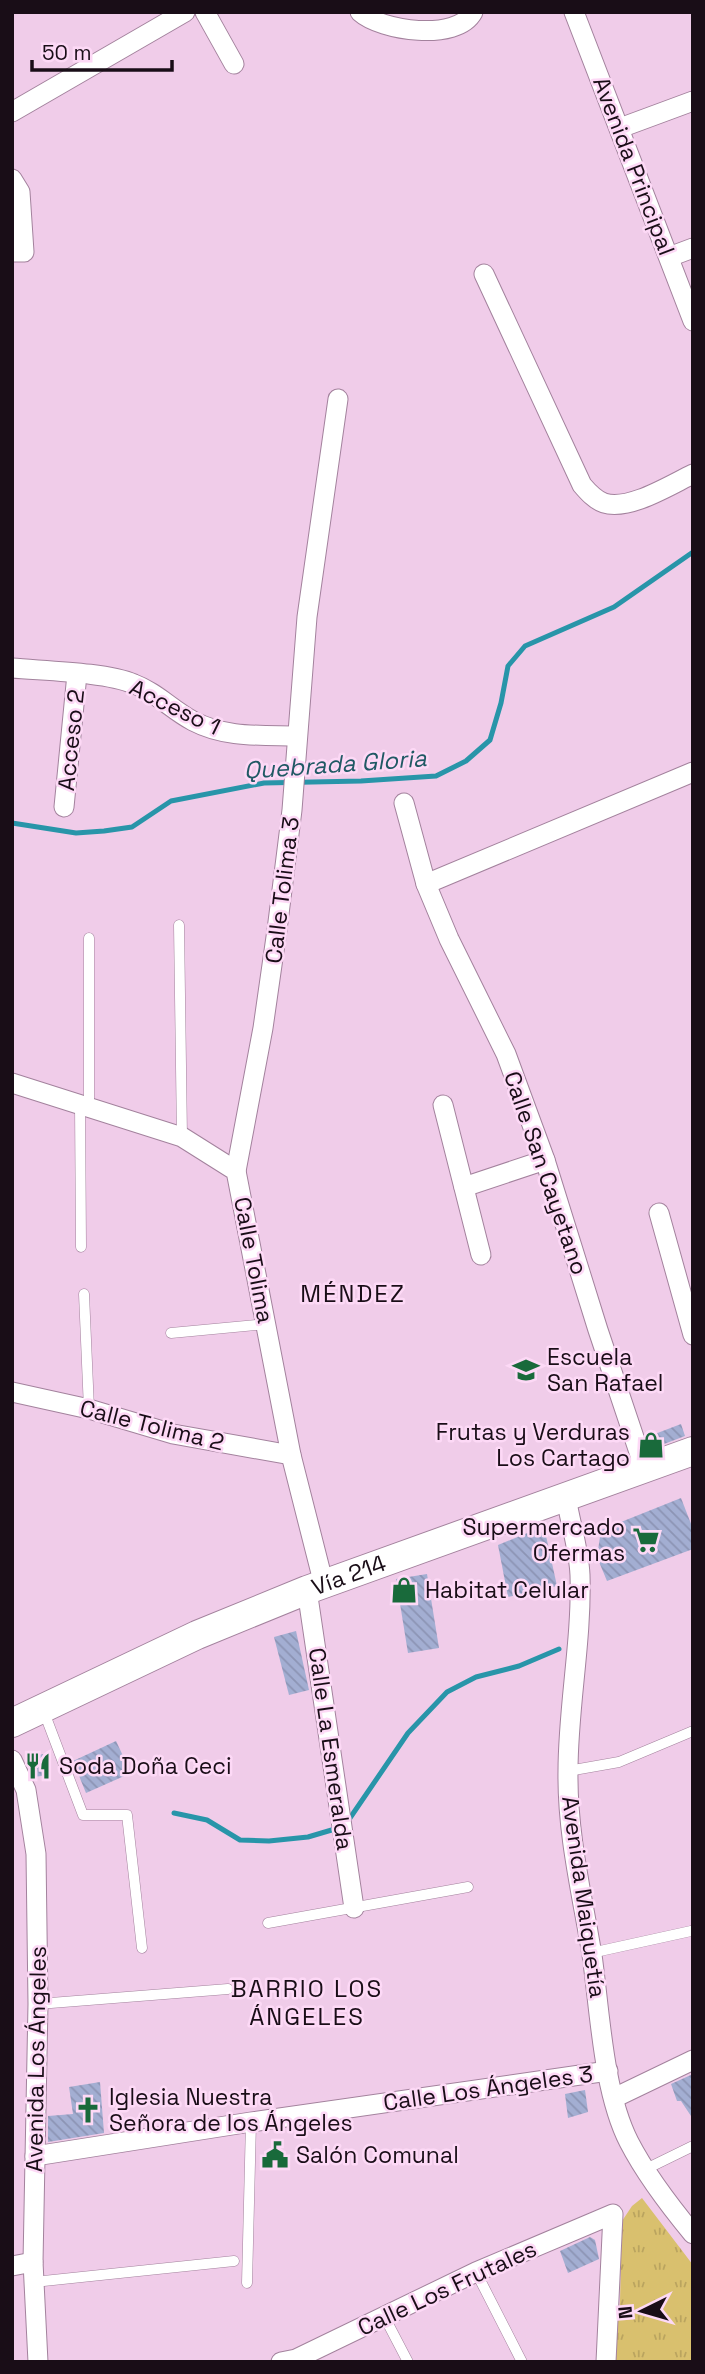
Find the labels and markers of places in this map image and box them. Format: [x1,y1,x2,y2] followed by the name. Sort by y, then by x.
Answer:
[547,1342,663,1398] place label: Escuela San Rafael
[511,1355,541,1385] school or university icon: Escuela San Rafael
[436,1417,630,1473] place label: Frutas y Verduras Los Cartago
[636,1430,666,1460] shop icon: Frutas y Verduras Los Cartago
[462,1512,625,1568] place label: Supermercado Ofermas
[631,1525,661,1555] supermarket icon: Supermercado Ofermas
[389,1575,419,1605] shop icon: Habitat Celular
[425,1575,589,1605] place label: Habitat Celular
[23,1751,53,1781] restaurant icon: Soda Doña Ceci
[59,1751,232,1781] place label: Soda Doña Ceci
[109,2082,353,2138] place label: Iglesia Nuestra Señora de los Ángeles
[73,2095,103,2125] church icon: Iglesia Nuestra Señora de los Ángeles
[260,2140,290,2170] public building icon: Salón Comunal
[296,2140,459,2170] place label: Salón Comunal

